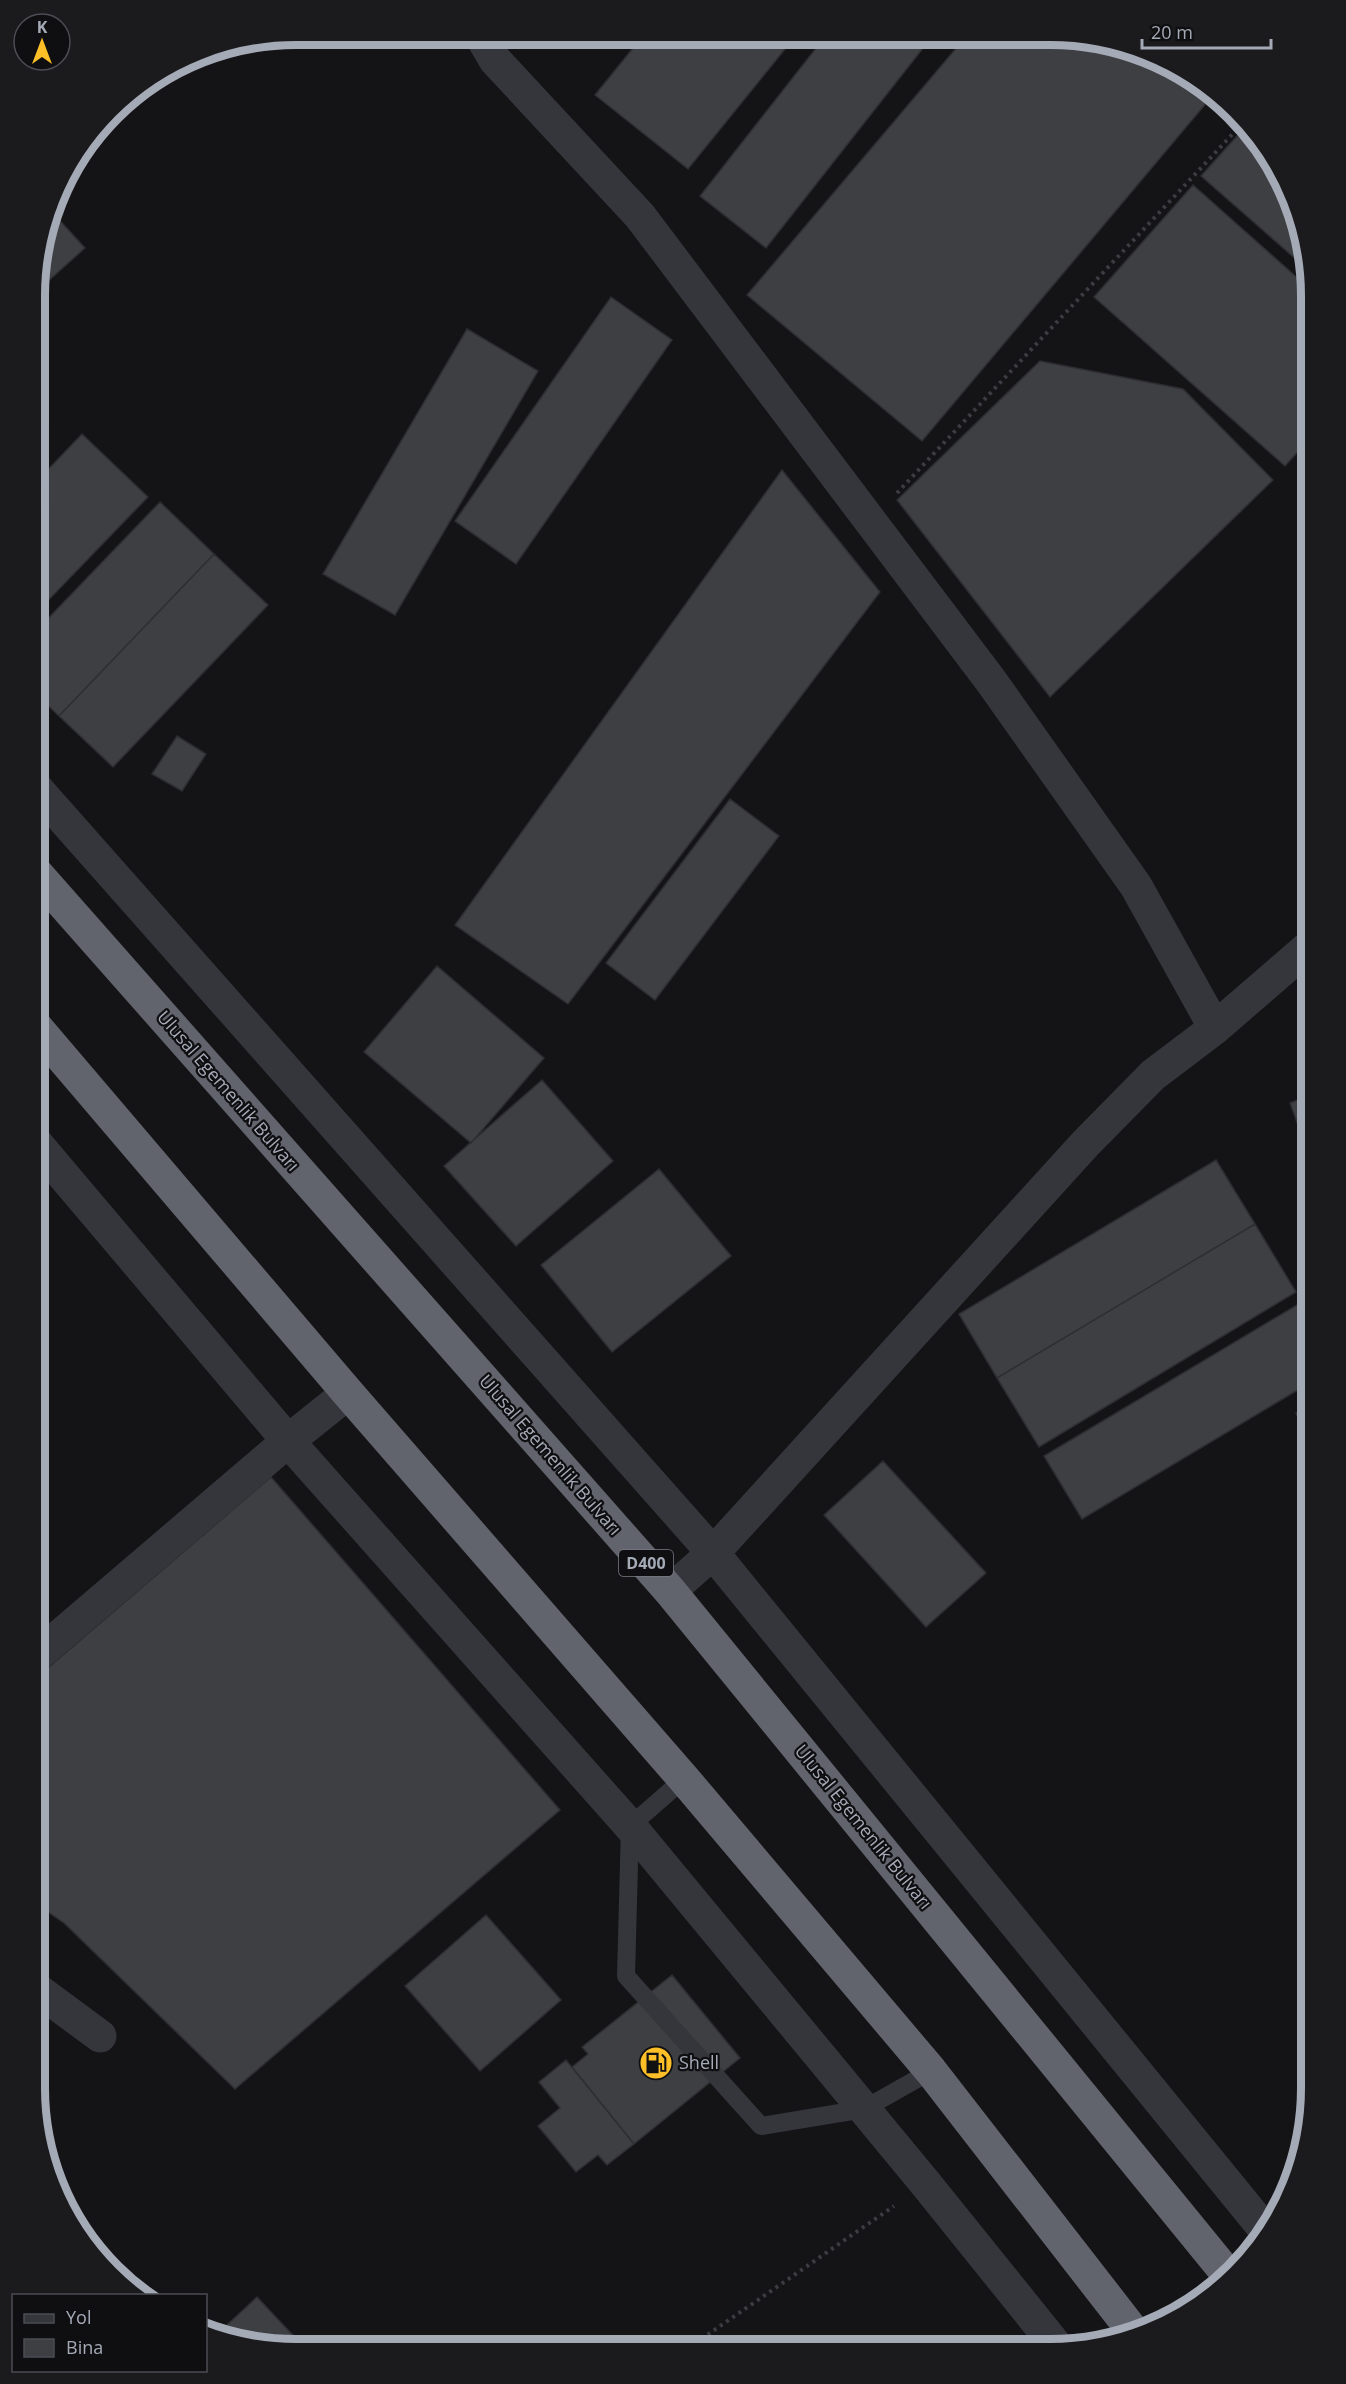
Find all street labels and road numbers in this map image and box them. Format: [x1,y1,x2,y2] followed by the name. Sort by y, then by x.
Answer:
[152,1005,305,1176] street label: Ulusal Egemenlik Bulvarı
[474,1369,627,1540] street label: Ulusal Egemenlik Bulvarı
[619,1550,673,1576] road number: D400
[790,1739,938,1914] street label: Ulusal Egemenlik Bulvarı

